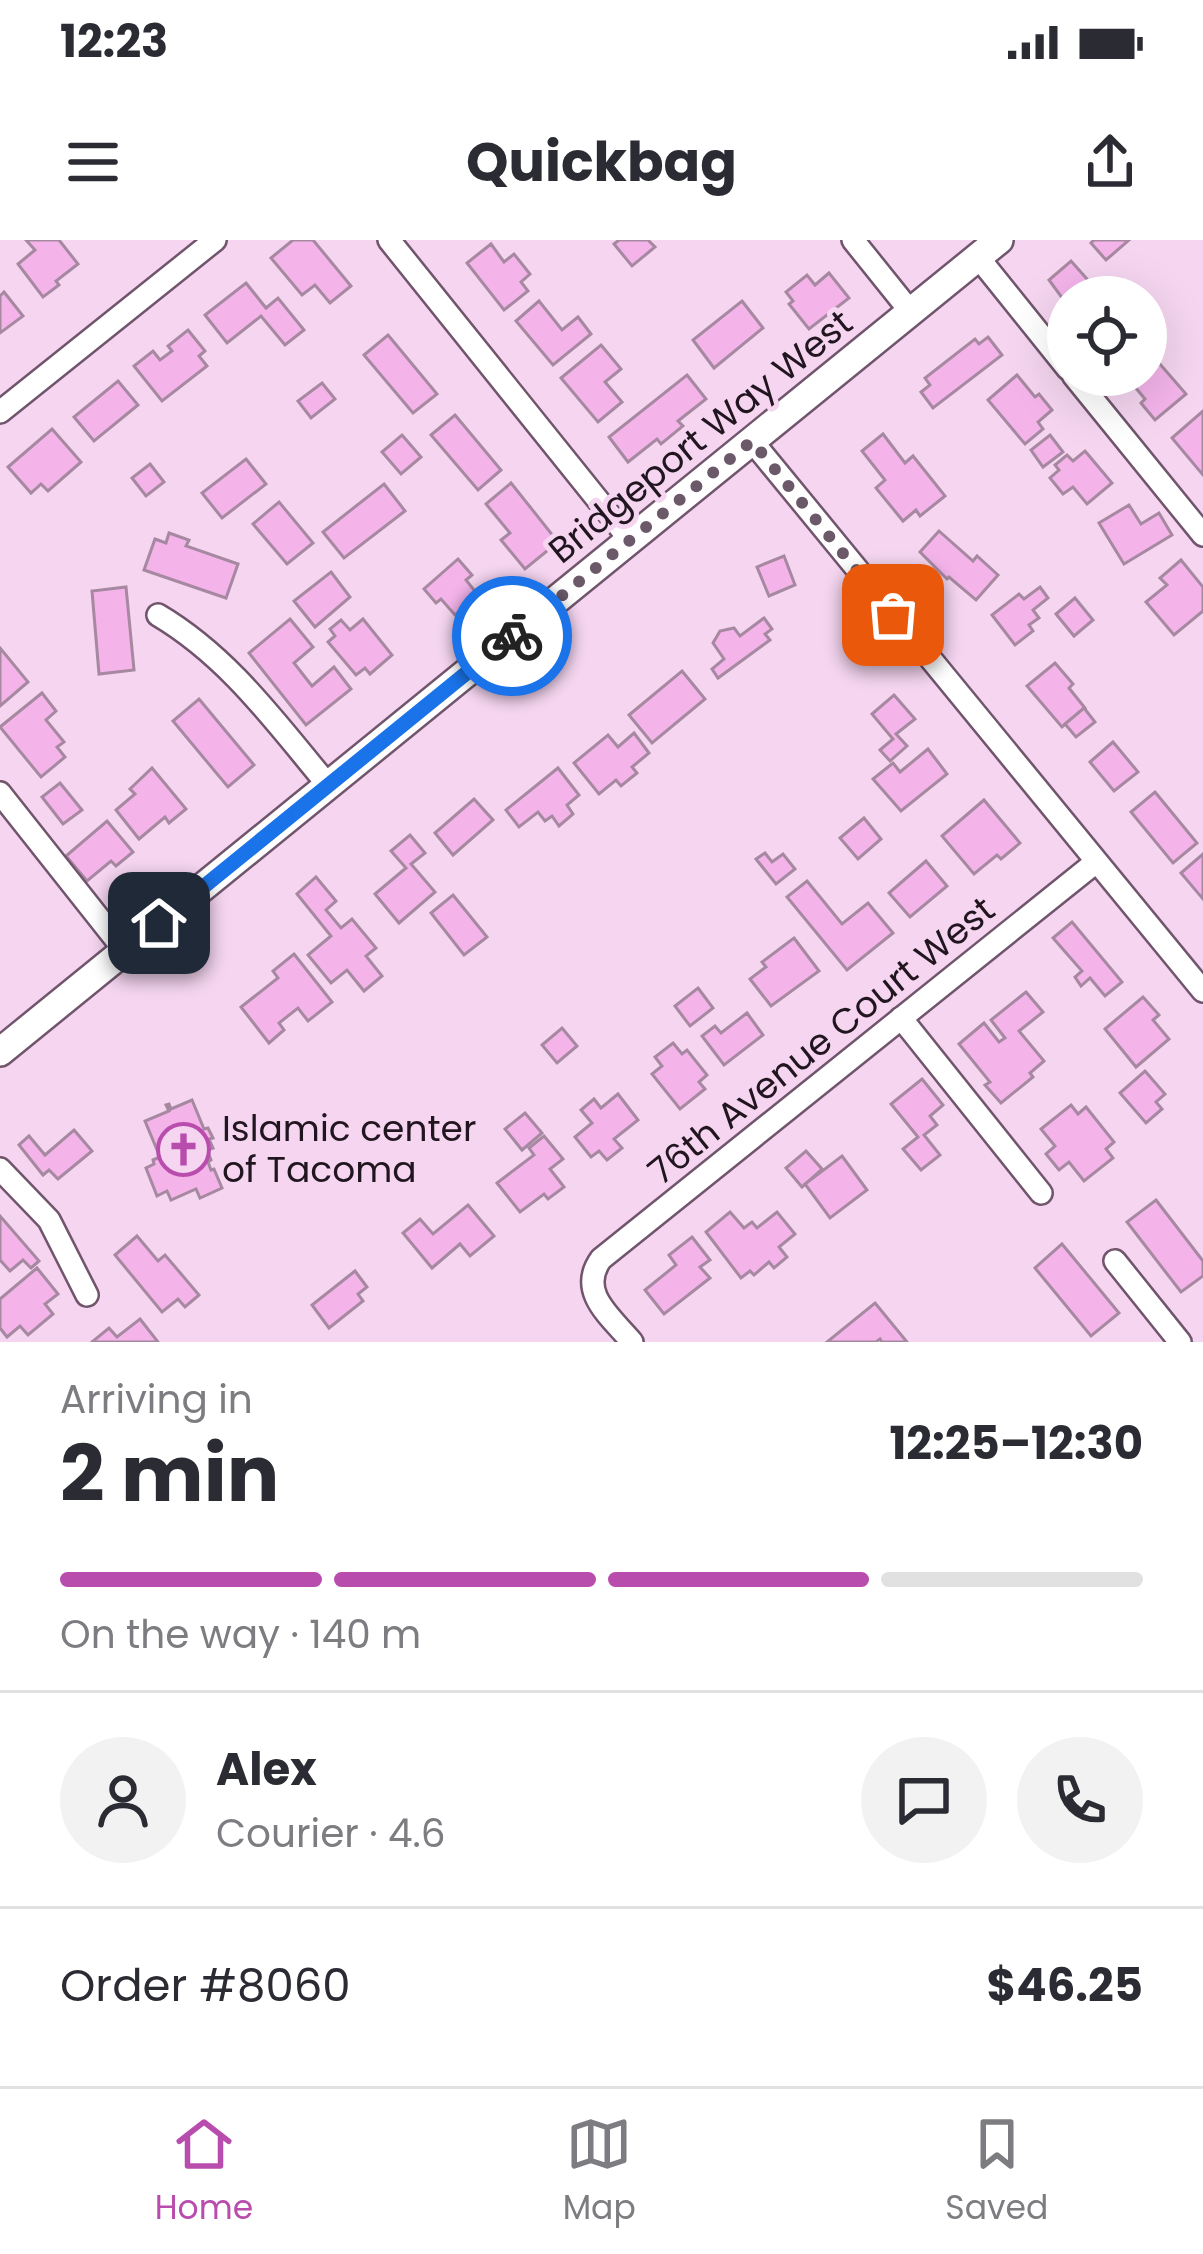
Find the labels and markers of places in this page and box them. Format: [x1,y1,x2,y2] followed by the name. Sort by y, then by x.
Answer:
[842,564,944,666] pin
[108,872,210,974] pin
[222,1103,476,1195] place label: Islamic center of Tacoma
[155,1121,211,1177] church icon: Islamic center of Tacoma

